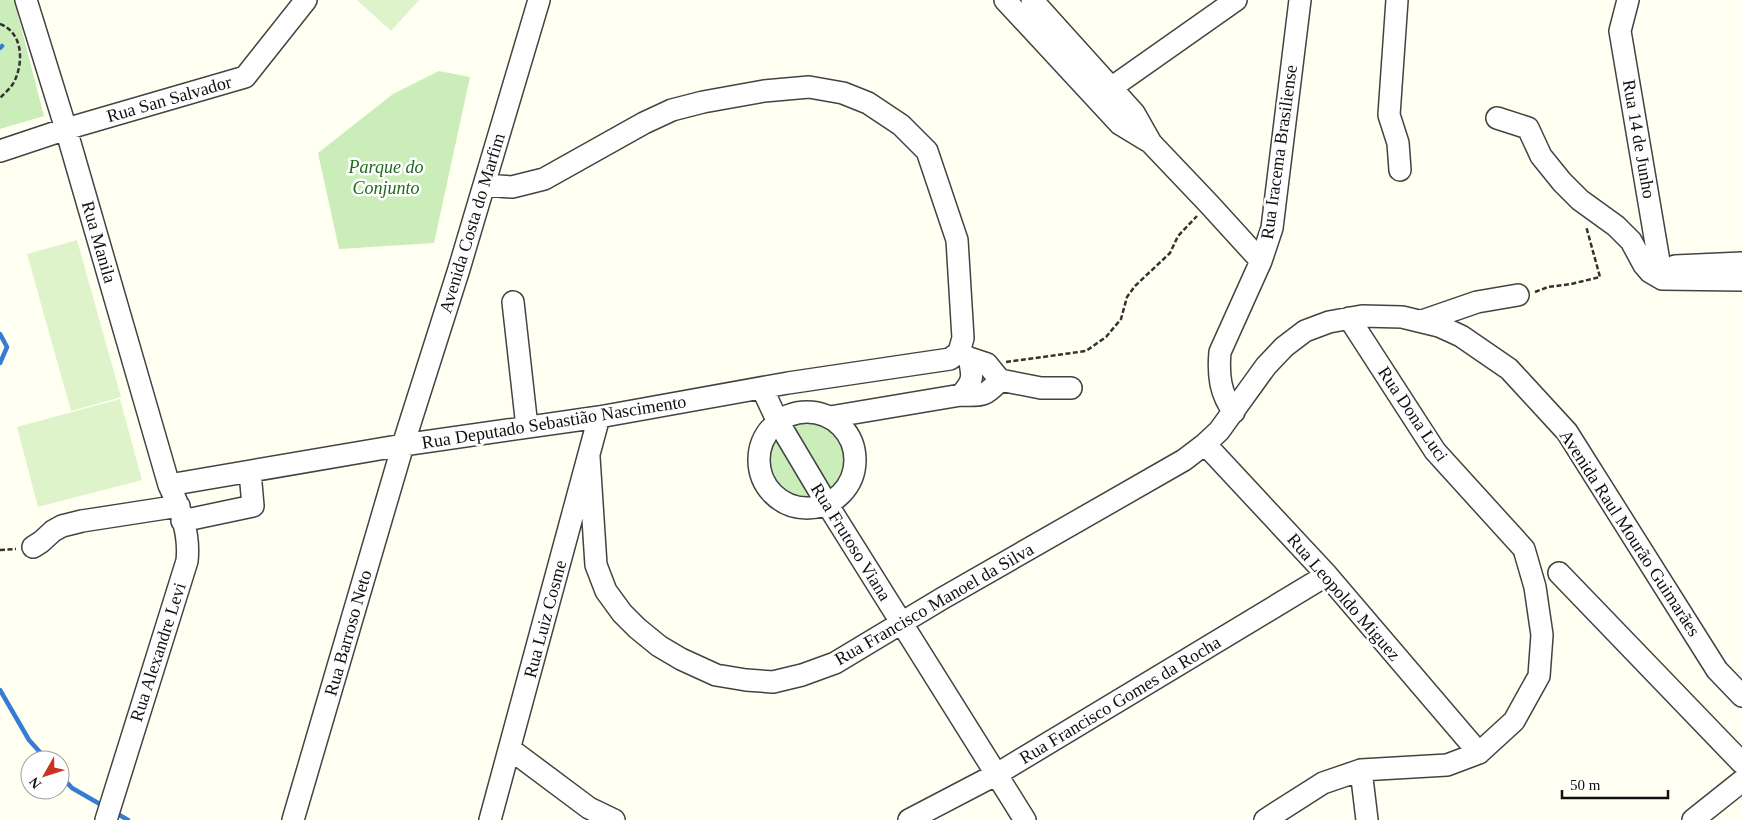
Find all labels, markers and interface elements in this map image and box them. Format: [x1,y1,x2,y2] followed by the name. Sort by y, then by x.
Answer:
[1257,63,1301,240] street label: Rua Iracema Brasiliense
[104,72,234,126] street label: Rua San Salvador
[1619,78,1659,200] street label: Rua 14 de Junho
[435,131,509,315] street label: Avenida Costa do Marfim
[348,157,423,198] park label: Parque do Conjunto
[78,199,120,285] street label: Rua Manila
[1374,363,1452,465] street label: Rua Dona Luci
[420,391,688,453] street label: Rua Deputado Sebastião Nascimento
[1556,426,1704,640] street label: Avenida Raul Mourão Guimarães
[807,480,895,604] street label: Rua Frutoso Viana
[1283,529,1405,665] street label: Rua Leopoldo Miguez
[831,539,1037,669] street label: Rua Francisco Manoel da Silva
[520,558,570,680] street label: Rua Luiz Cosme
[320,568,376,698] street label: Rua Barroso Neto
[126,580,190,724] street label: Rua Alexandre Levi
[1016,632,1224,768] street label: Rua Francisco Gomes da Rocha
[20,750,70,800] north arrow
[1562,768,1668,800] scale bar
[26,774,44,792] text: N
[1570,777,1601,793] text: 50 m

